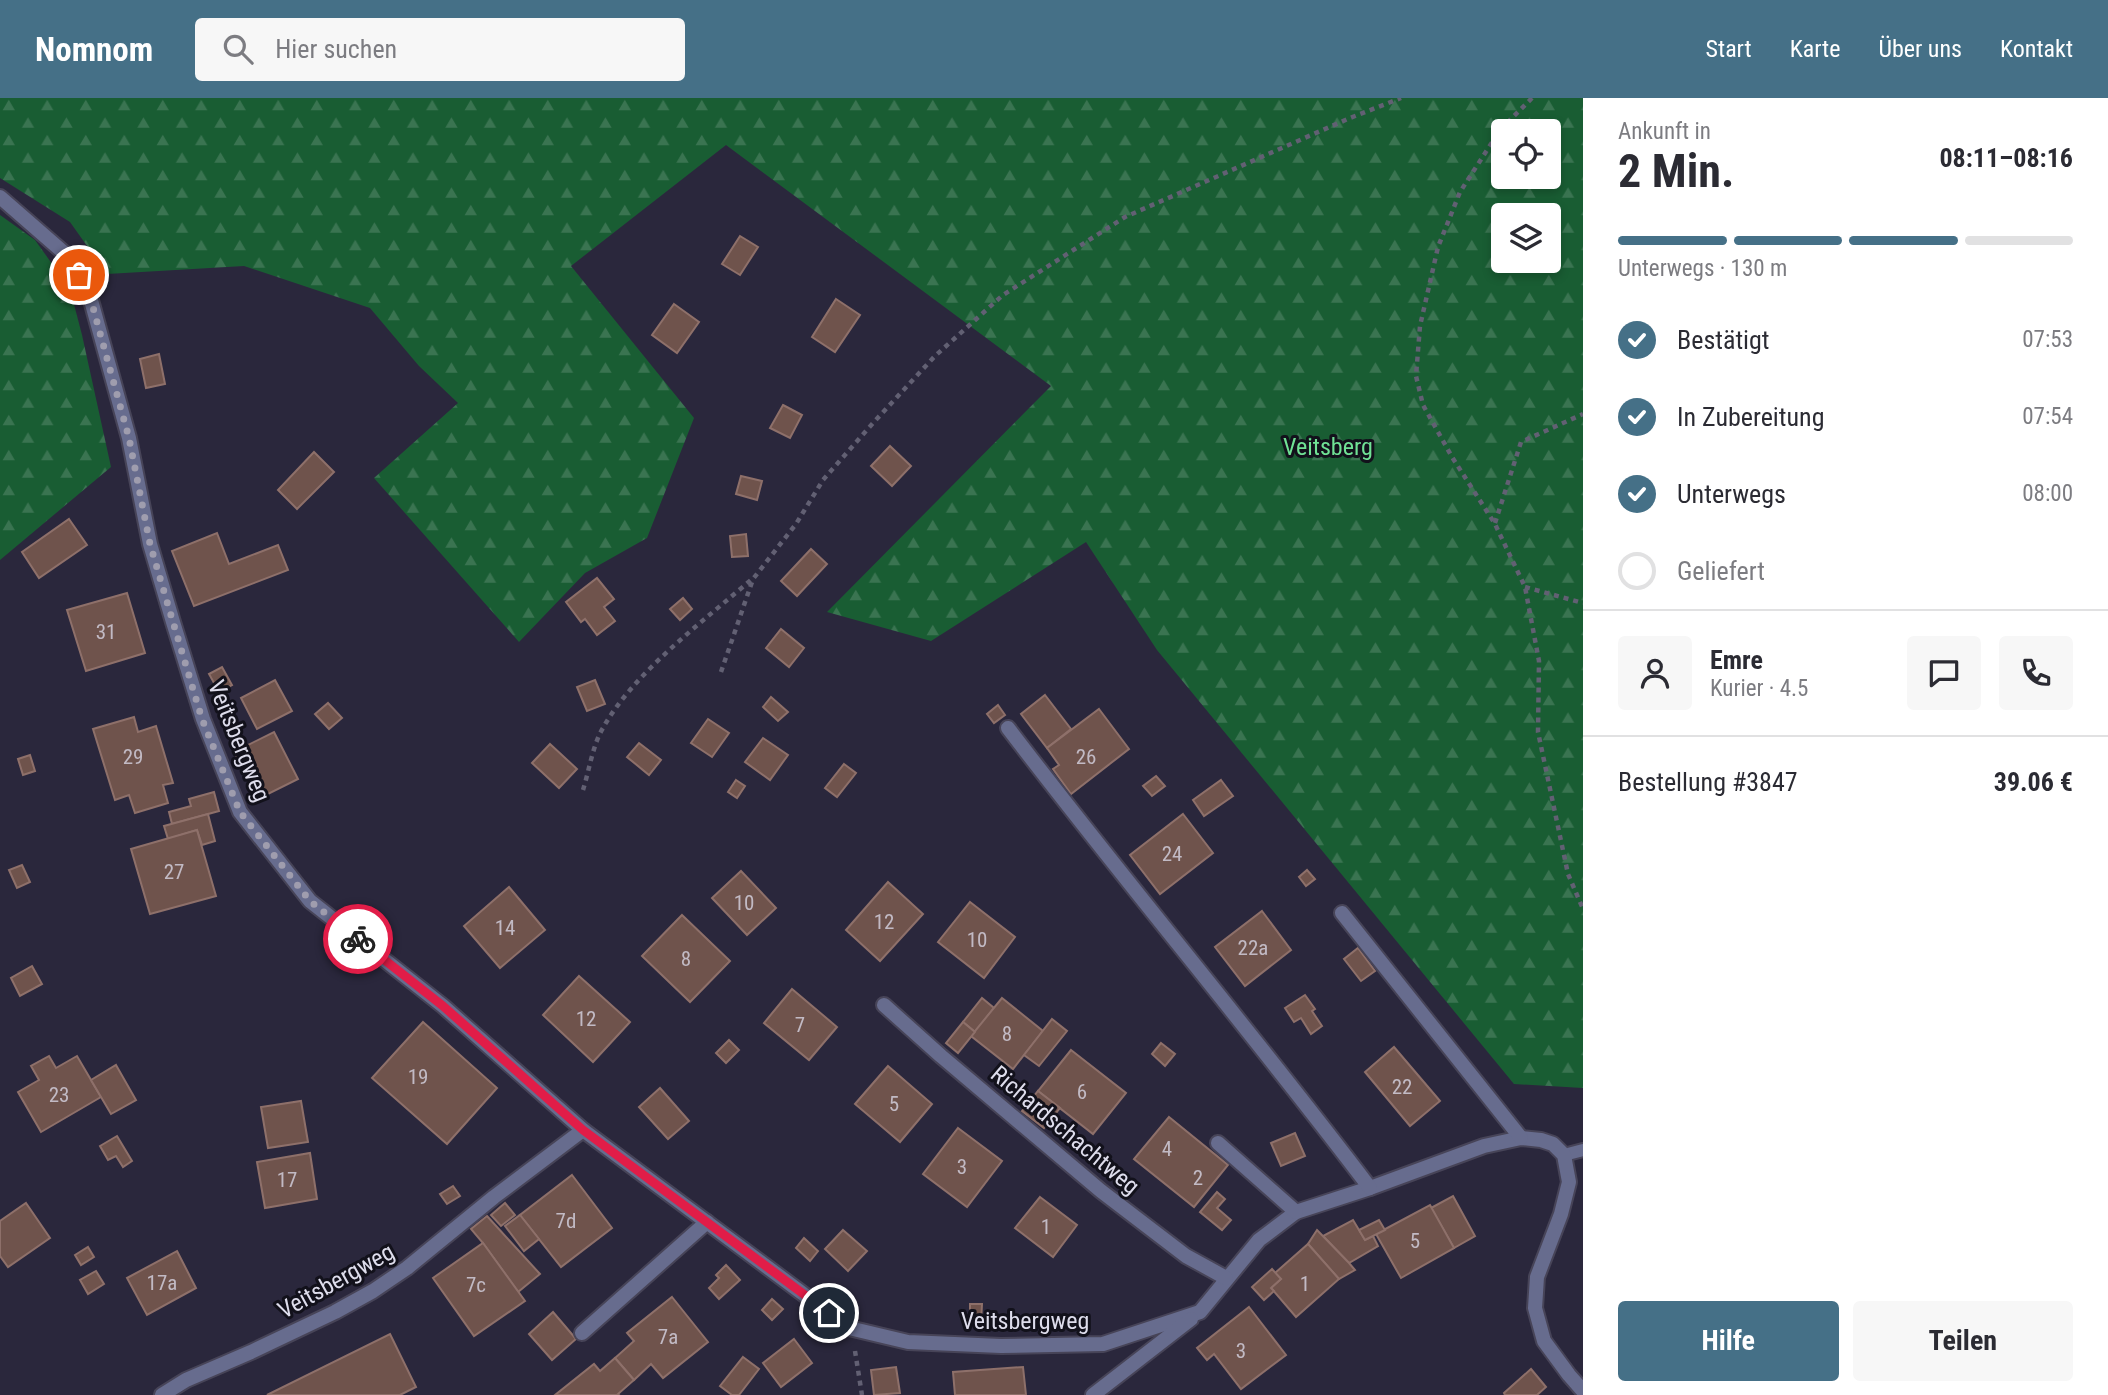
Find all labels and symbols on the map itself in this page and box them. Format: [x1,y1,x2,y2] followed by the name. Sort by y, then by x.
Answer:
[49,245,109,305] pin
[1283,433,1373,461] park label: Veitsberg
[96,620,116,644] house number: 31
[202,676,276,806] street label: Veitsbergweg
[123,745,143,769] house number: 29
[1076,745,1096,769] house number: 26
[1162,842,1182,866] house number: 24
[164,860,184,884] house number: 27
[734,891,754,915] house number: 10
[323,904,393,974] courier
[874,910,894,934] house number: 12
[495,916,515,940] house number: 14
[967,928,987,952] house number: 10
[1238,936,1268,960] house number: 22a
[681,947,691,971] house number: 8
[576,1007,596,1031] house number: 12
[795,1013,805,1037] house number: 7
[1002,1022,1012,1046] house number: 8
[985,1060,1145,1200] street label: Richardschachtweg
[408,1065,428,1089] house number: 19
[1392,1075,1412,1099] house number: 22
[1077,1080,1087,1104] house number: 6
[49,1083,69,1107] house number: 23
[889,1092,899,1116] house number: 5
[1162,1137,1172,1161] house number: 4
[957,1155,967,1179] house number: 3
[1193,1166,1203,1190] house number: 2
[277,1168,297,1192] house number: 17
[556,1209,576,1233] house number: 7d
[1041,1215,1051,1239] house number: 1
[1410,1229,1420,1253] house number: 5
[273,1238,399,1324] street label: Veitsbergweg
[147,1271,177,1295] house number: 17a
[1300,1272,1310,1296] house number: 1
[466,1273,486,1297] house number: 7c
[799,1283,859,1343] pin
[961,1307,1089,1335] street label: Veitsbergweg
[658,1325,678,1349] house number: 7a
[1236,1339,1246,1363] house number: 3

